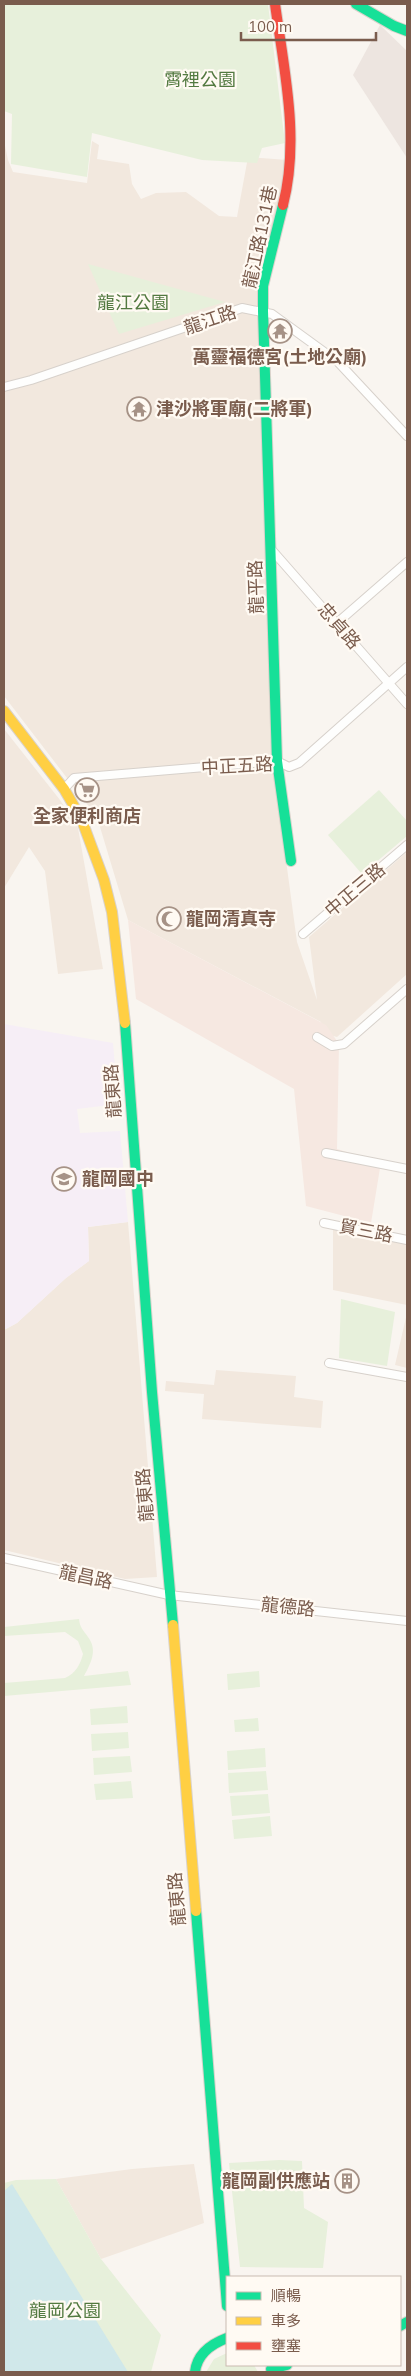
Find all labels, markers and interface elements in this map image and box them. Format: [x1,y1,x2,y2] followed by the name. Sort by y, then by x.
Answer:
[241,10,376,42] scale bar
[248,17,292,36] text: 100 m
[164,68,236,91] park label: 霄裡公園
[237,183,282,290] street label: 龍江路131巷
[97,291,169,314] park label: 龍江公園
[181,300,239,339] street label: 龍江路
[267,318,293,344] temple icon: 萬靈福德宮(土地公廟)
[193,345,367,368] place label: 萬靈福德宮(土地公廟)
[126,396,152,422] temple icon: 津沙將軍廟(二將軍)
[156,397,313,420] place label: 津沙將軍廟(二將軍)
[243,560,268,614] street label: 龍平路
[313,598,366,654] street label: 忠貞路
[200,752,274,779] street label: 中正五路
[74,777,100,803] supermarket icon: 全家便利商店
[33,804,141,827] place label: 全家便利商店
[320,858,390,922] street label: 中正三路
[156,906,182,932] mosque icon: 龍岡清真寺
[186,907,276,930] place label: 龍岡清真寺
[99,1063,126,1119] street label: 龍東路
[51,1166,77,1192] school or university icon: 龍岡國中
[82,1167,154,1190] place label: 龍岡國中
[337,1214,395,1247] street label: 貿三路
[131,1467,158,1523] street label: 龍東路
[57,1560,115,1593] street label: 龍昌路
[260,1592,316,1621] street label: 龍德路
[163,1871,190,1927] street label: 龍東路
[334,2168,360,2194] building icon: 龍岡副供應站
[222,2169,330,2192] place label: 龍岡副供應站
[226,2276,401,2366] legend
[271,2286,301,2305] text: 順暢
[29,2299,101,2322] park label: 龍岡公園
[271,2311,301,2330] text: 車多
[271,2336,301,2355] text: 壅塞

